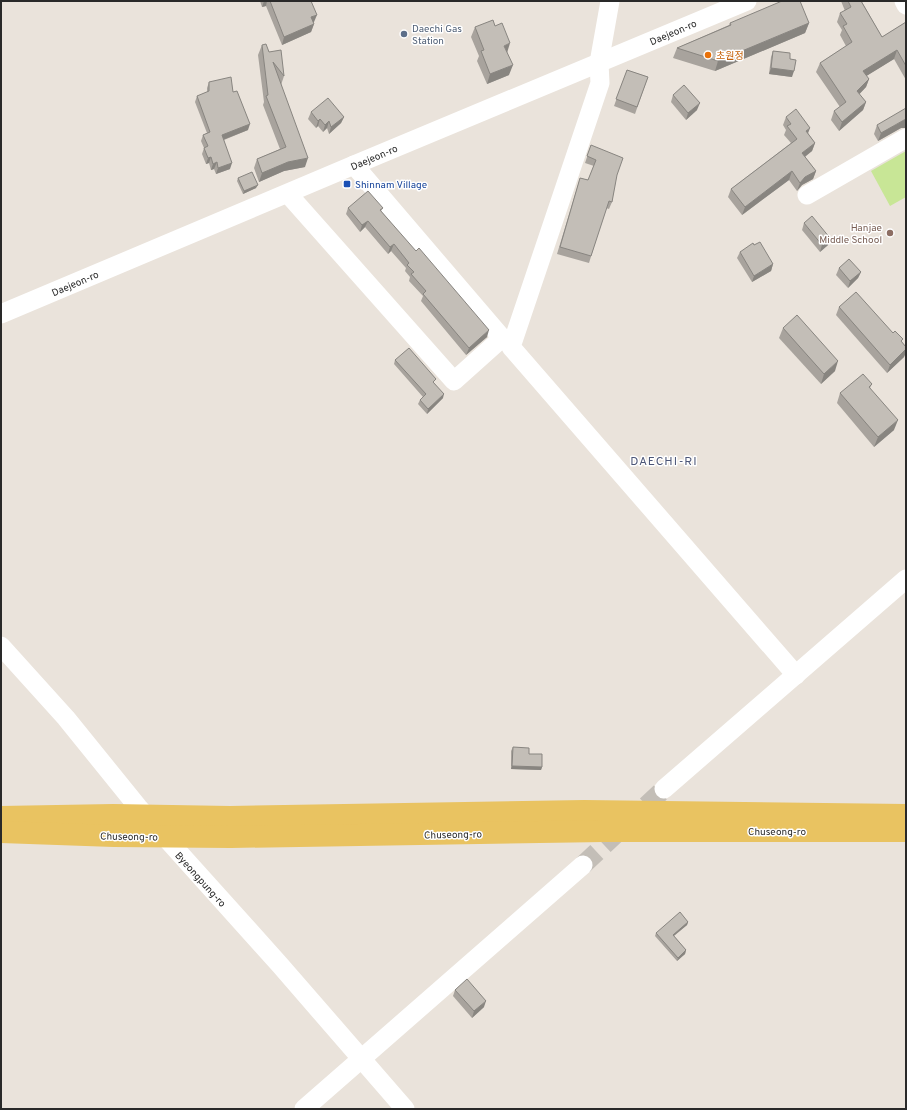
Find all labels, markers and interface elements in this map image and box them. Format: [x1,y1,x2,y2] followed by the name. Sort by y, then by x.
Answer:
[648,17,699,49] street label: Daejeon-ro
[412,23,462,48] place label: Daechi Gas Station
[399,29,409,39] marker: Daechi Gas Station
[703,50,713,60] marker: 초원정
[716,50,744,63] place label: 초원정
[349,142,400,174] street label: Daejeon-ro
[342,179,352,189] marker: Shinnam Village
[355,179,427,192] place label: Shinnam Village
[819,222,882,247] place label: Hanjae Middle School
[885,228,895,238] marker: Hanjae Middle School
[50,268,101,300] street label: Daejeon-ro
[630,454,698,470] district label: DAECHI-RI
[748,826,806,839] street label: Chuseong-ro
[424,828,483,843] street label: Chuseong-ro
[100,830,158,845] street label: Chuseong-ro
[172,850,228,911] street label: Byeongpung-ro

